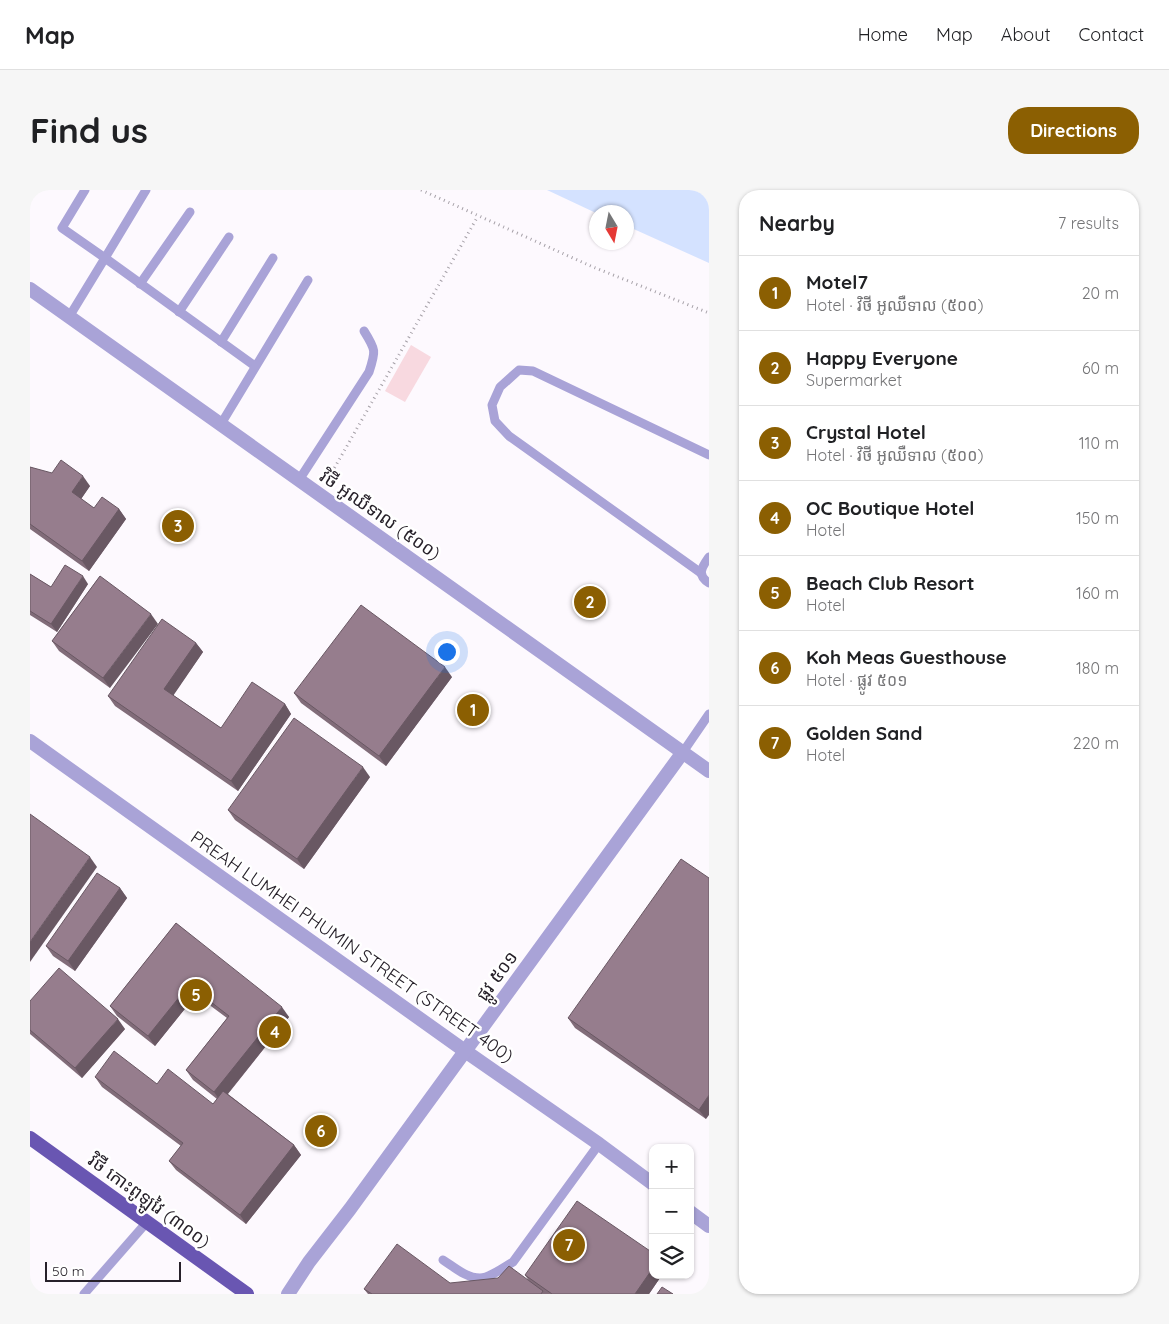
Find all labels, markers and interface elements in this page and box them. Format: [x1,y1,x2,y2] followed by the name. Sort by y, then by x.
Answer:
[25,20,75,50] text: Map
[858,23,908,46] text: Home
[936,23,973,46] text: Map
[1001,23,1051,46] text: About
[1079,23,1144,46] text: Contact
[1008,107,1139,154] button: Directions
[30,108,148,152] text: Find us
[589,205,634,250] north arrow
[759,210,835,236] text: Nearby
[1058,213,1119,233] text: 7 results
[806,270,868,294] text: Motel7
[772,283,778,303] text: 1
[1082,283,1119,303] text: 20 m
[806,295,983,315] text: Hotel · វិថី អូឈឺទាល (៥០០)
[806,346,958,370] text: Happy Everyone
[770,358,780,378] text: 2
[1082,358,1119,378] text: 60 m
[806,370,902,390] text: Supermarket
[806,420,926,444] text: Crystal Hotel
[771,433,779,453] text: 3
[1079,433,1119,453] text: 110 m
[806,445,983,465] text: Hotel · វិថី អូឈឺទាល (៥០០)
[314,464,445,565] street label: វិថី អូឈឺទាល (៥០០)
[806,496,975,520] text: OC Boutique Hotel
[162,507,194,545] pin: 3
[770,508,780,528] text: 4
[1076,508,1119,528] text: 150 m
[806,520,845,540] text: Hotel
[806,571,975,595] text: Beach Club Resort
[574,583,606,621] pin: 2
[770,583,780,603] text: 5
[1076,583,1119,603] text: 160 m
[806,595,845,615] text: Hotel
[434,639,460,665] your location
[806,645,1007,669] text: Koh Meas Guesthouse
[771,658,779,678] text: 6
[1076,658,1119,678] text: 180 m
[806,670,907,690] text: Hotel · ផ្លូវ ៥០១
[457,691,489,729] pin: 1
[806,721,922,745] text: Golden Sand
[771,733,779,753] text: 7
[1073,733,1119,753] text: 220 m
[806,745,845,765] text: Hotel
[187,827,517,1067] street label: PREAH LUMHEI PHUMIN STREET (STREET 400)
[471,946,527,1008] street label: ផ្លូវ ៥០១
[180,976,212,1014] pin: 5
[259,1013,291,1051] pin: 4
[305,1112,337,1150] pin: 6
[649,1144,694,1279] map controls
[649,1144,694,1189] button: +
[80,1148,215,1256] street label: វិថី កោះពូឡូវៃ (៣០០)
[649,1189,694,1234] button: −
[553,1226,585,1264] pin: 7
[649,1234,694,1279] button: layers
[45,1259,181,1282] scale bar
[52,1262,85,1280] text: 50 m

